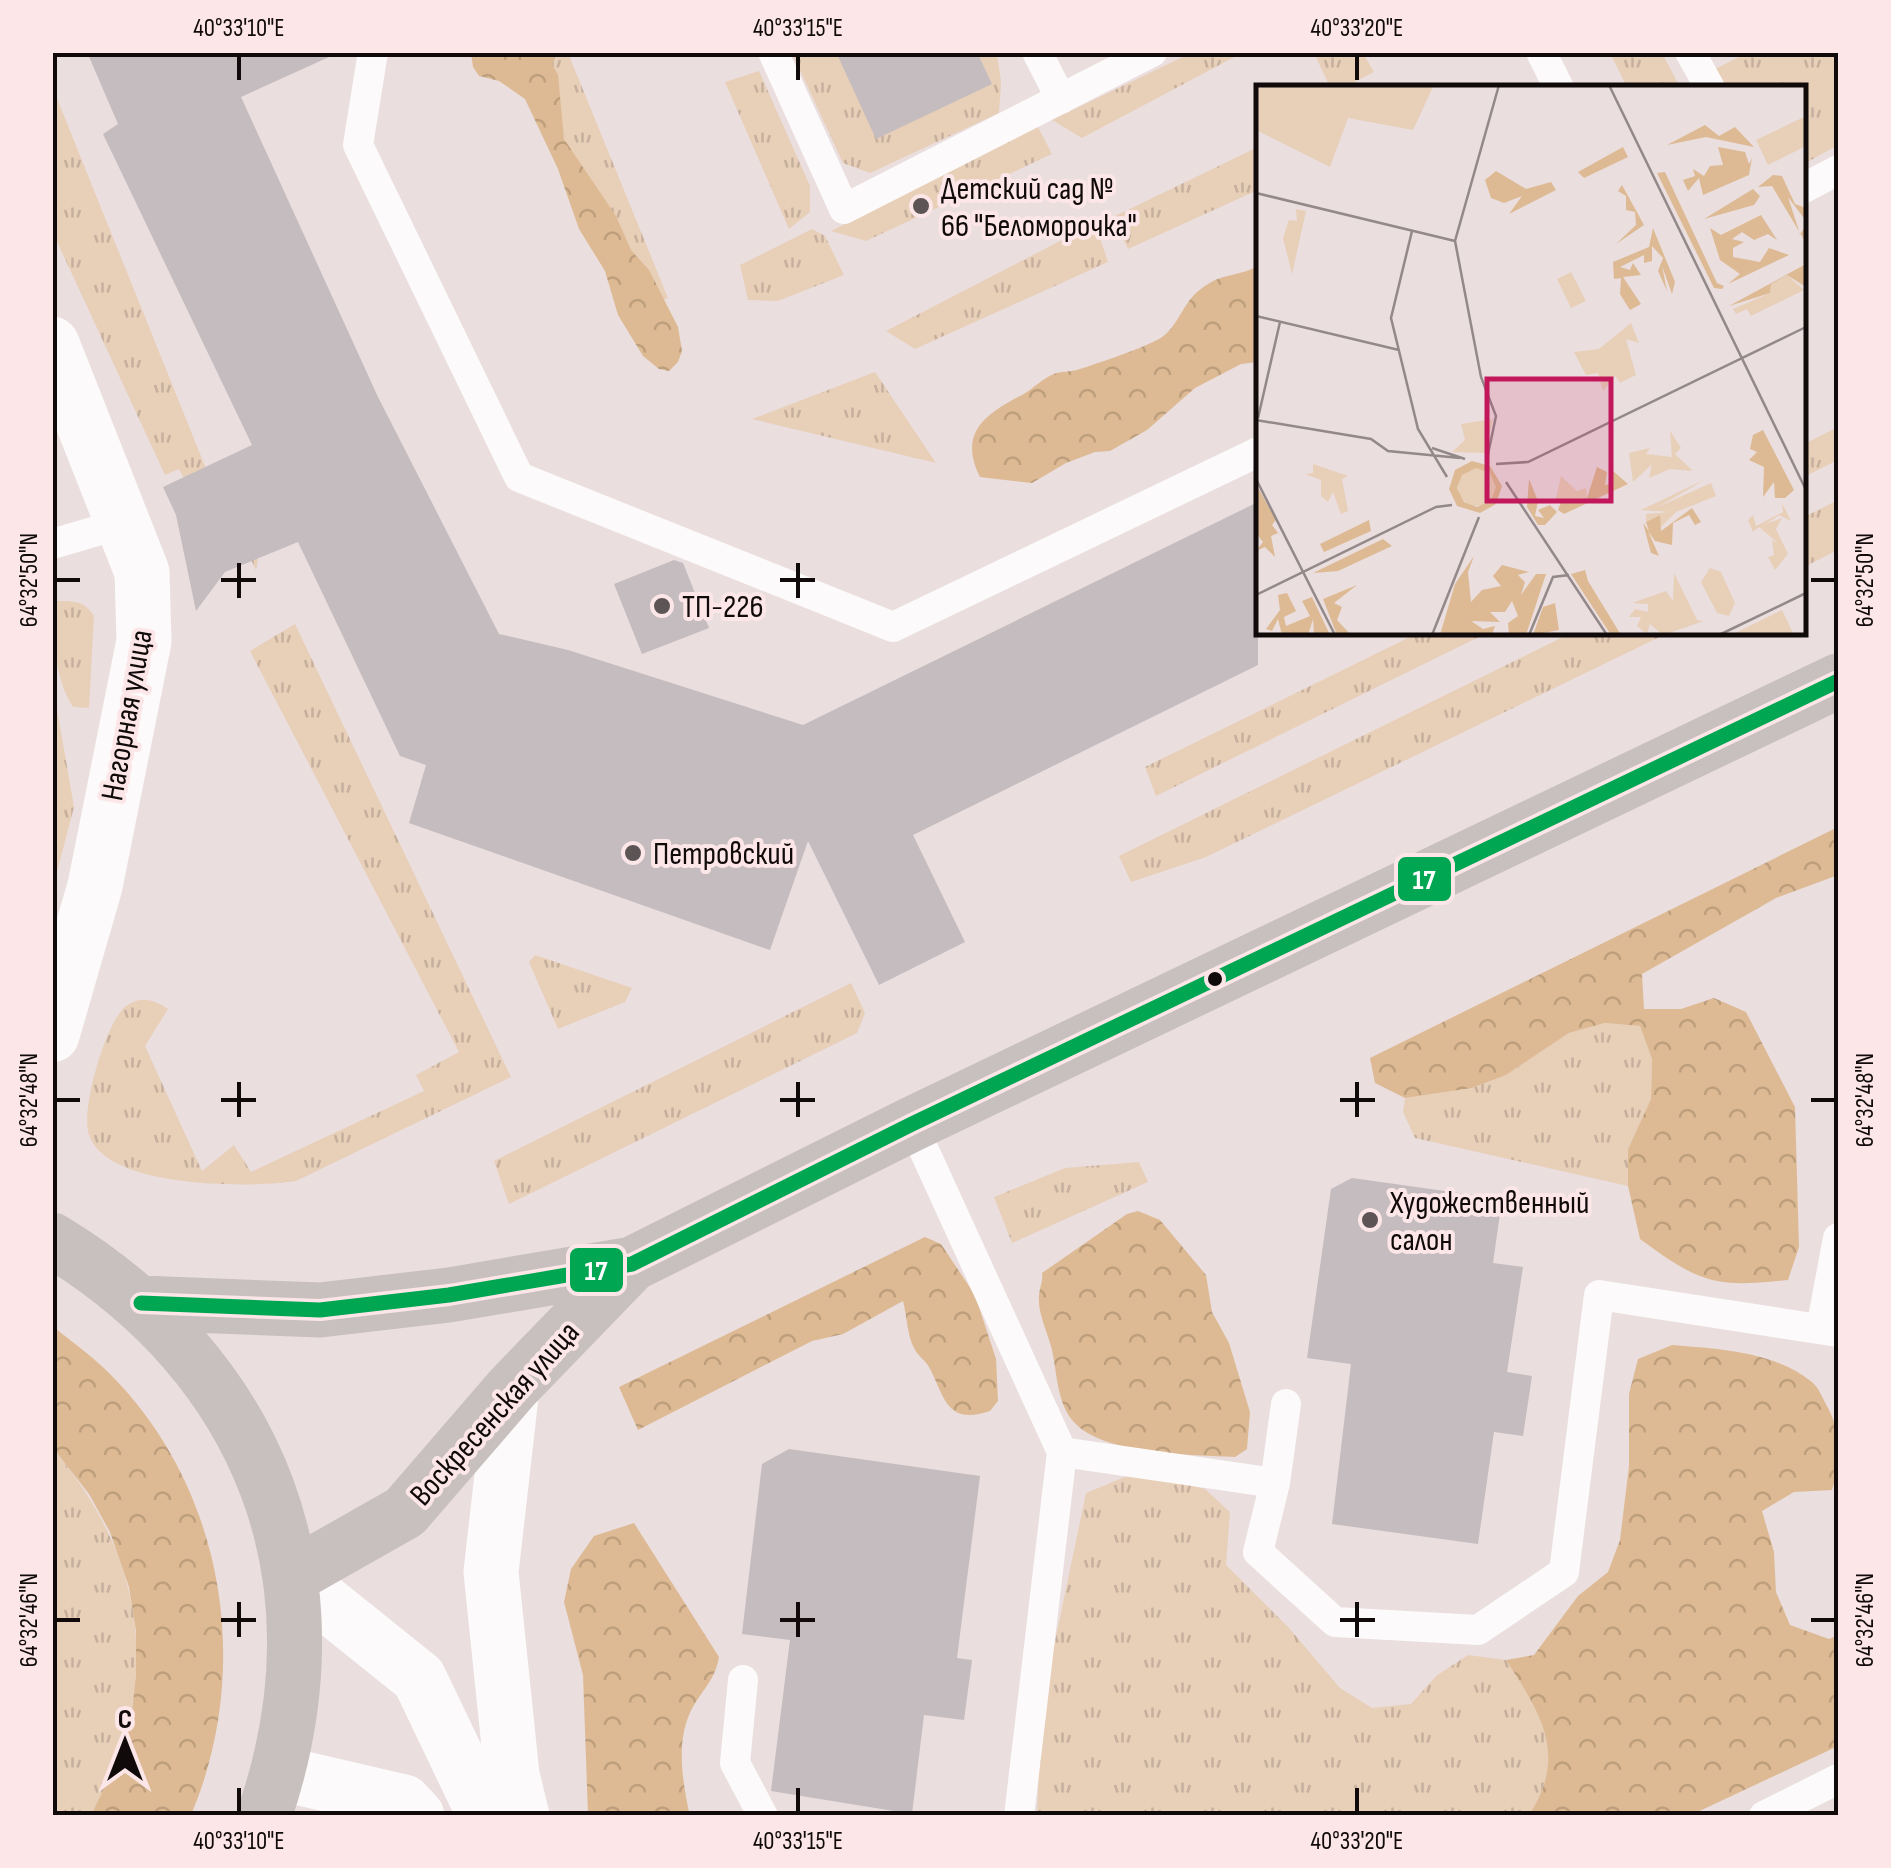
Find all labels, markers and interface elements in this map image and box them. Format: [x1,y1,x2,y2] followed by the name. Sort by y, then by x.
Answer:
[193,13,285,44] text: 40°33'10"E
[753,13,843,44] text: 40°33'15"E
[1311,13,1403,44] text: 40°33'20"E
[1256,85,1806,635] inset map
[941,170,1137,246] place label: Детский сад № 66 "Беломорочка"
[910,195,932,217] marker: Детский сад № 66 "Беломорочка"
[14,533,45,627] text: 64°32'50"N
[1850,533,1881,627] text: 64°32'50"N
[682,588,763,627] place label: ТП-226
[651,595,673,617] marker: ТП-226
[93,627,162,804] street label: Нагорная улица
[653,835,794,874] place label: Петровский
[622,842,644,864] marker: Петровский
[1396,855,1453,903] line badge: 17
[1413,864,1436,897] text: 17
[1205,969,1225,989] unlabelled marker
[14,1053,45,1147] text: 64°32'48"N
[1850,1053,1881,1147] text: 64°32'48"N
[1389,1184,1589,1260] place label: Художественный салон
[1359,1209,1381,1231] marker: Художественный салон
[568,1246,625,1294] line badge: 17
[585,1255,608,1288] text: 17
[402,1314,588,1514] street label: Воскресенская улица
[14,1573,45,1667] text: 64°32'46"N
[1850,1573,1881,1667] text: 64°32'46"N
[75,1693,175,1793] north arrow
[118,1703,132,1736] text: С
[193,1826,285,1857] text: 40°33'10"E
[753,1826,843,1857] text: 40°33'15"E
[1311,1826,1403,1857] text: 40°33'20"E

